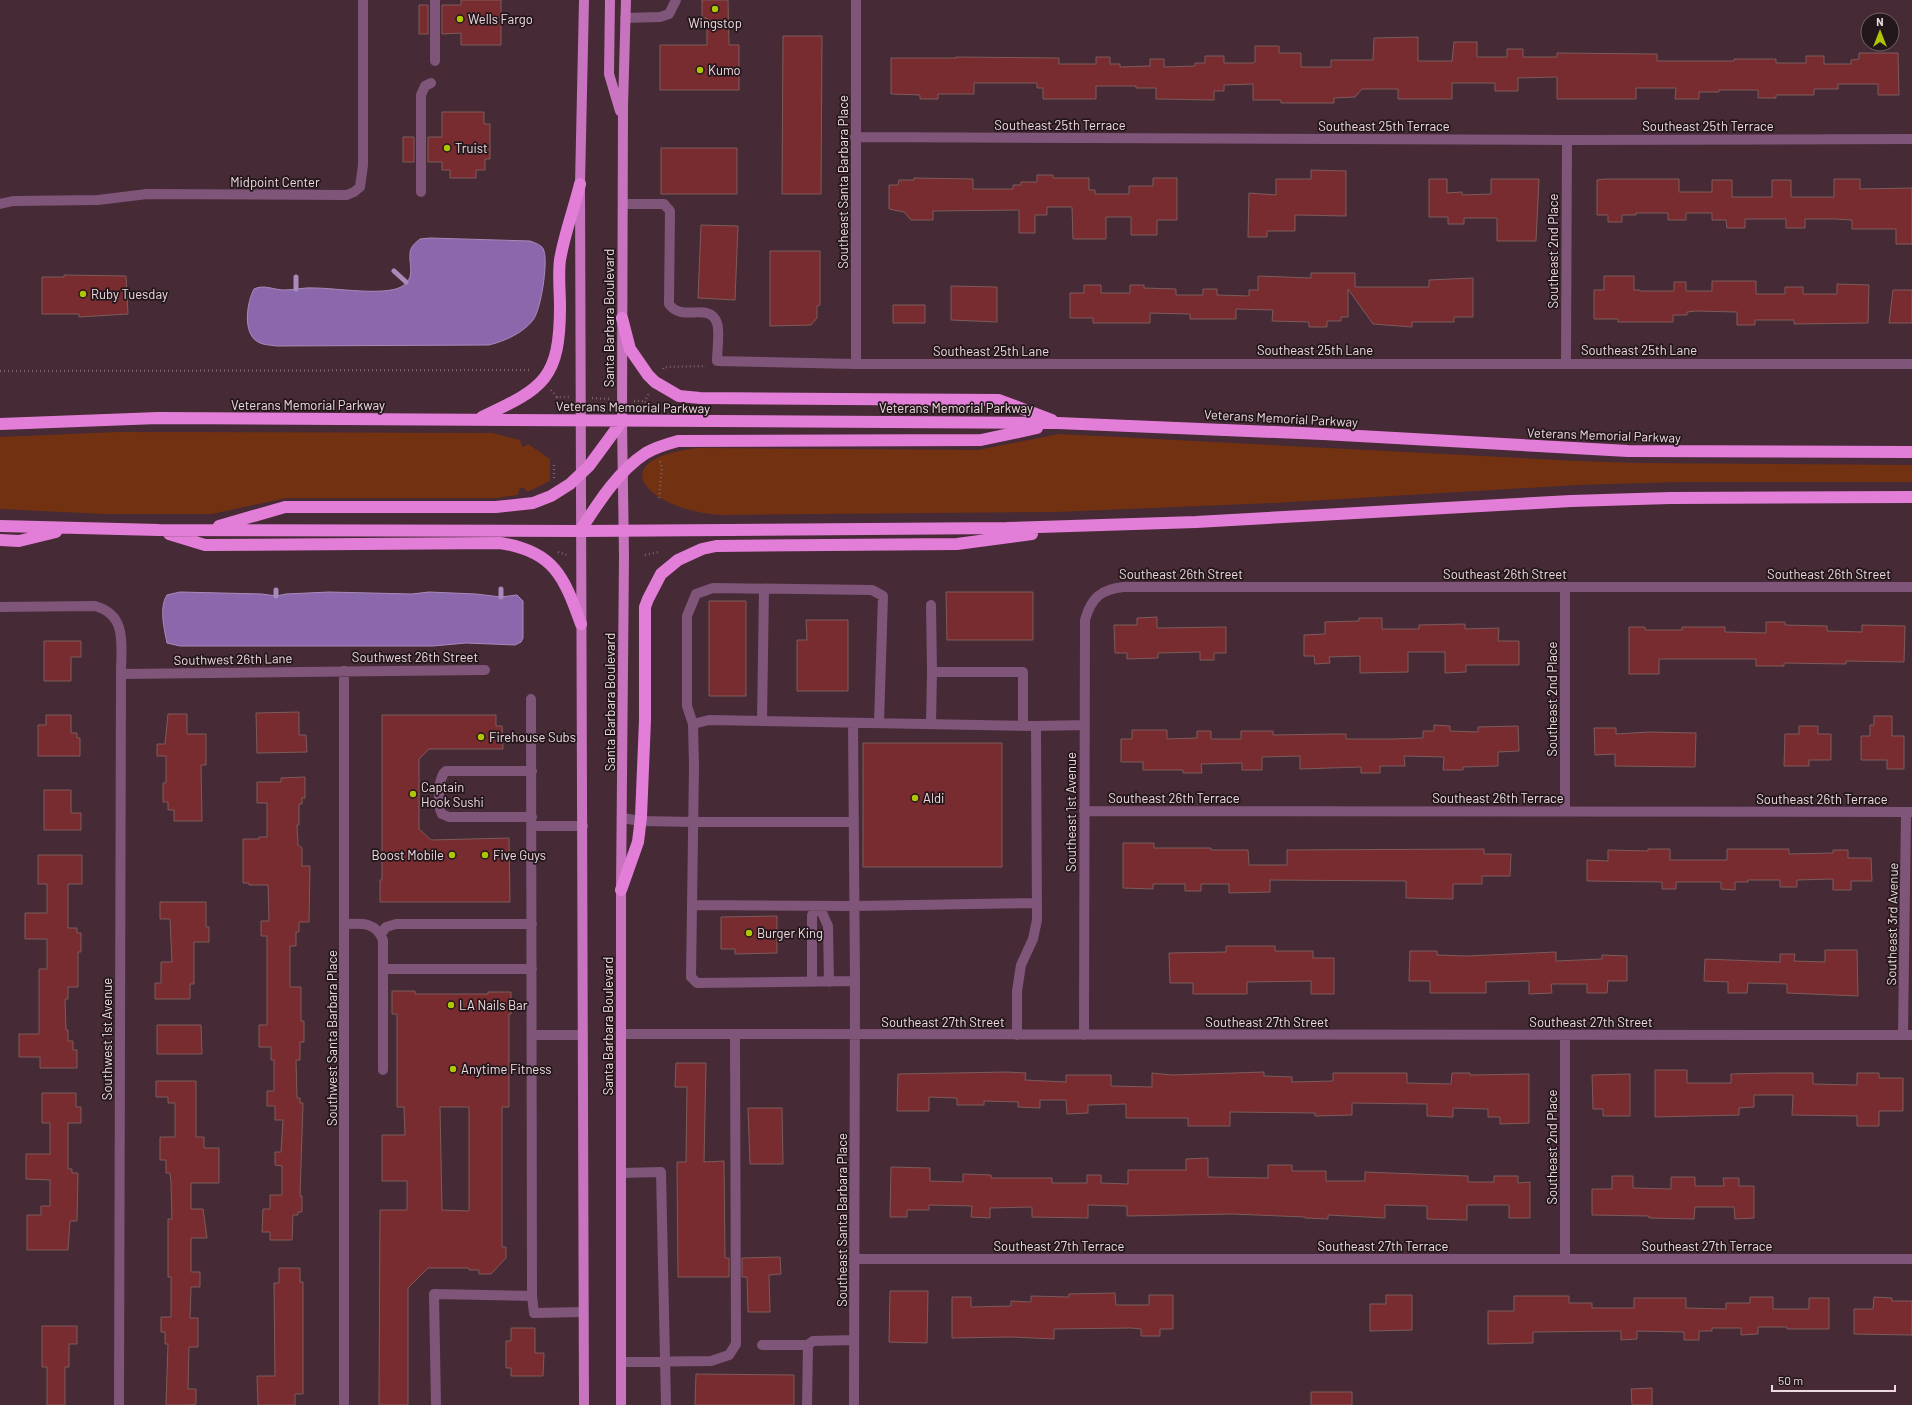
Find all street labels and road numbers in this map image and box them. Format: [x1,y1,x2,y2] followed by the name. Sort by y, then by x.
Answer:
[835,95,851,269] street label: Southeast Santa Barbara Place
[994,117,1126,133] street label: Southeast 25th Terrace
[1318,118,1450,134] street label: Southeast 25th Terrace
[1642,118,1774,134] street label: Southeast 25th Terrace
[230,174,320,190] street label: Midpoint Center
[1545,193,1561,308] street label: Southeast 2nd Place
[601,249,617,387] street label: Santa Barbara Boulevard
[1257,342,1373,358] street label: Southeast 25th Lane
[1581,342,1697,358] street label: Southeast 25th Lane
[933,343,1049,359] street label: Southeast 25th Lane
[231,397,385,413] street label: Veterans Memorial Parkway
[556,398,710,416] street label: Veterans Memorial Parkway
[879,400,1033,416] street label: Veterans Memorial Parkway
[1204,406,1358,430] street label: Veterans Memorial Parkway
[1527,424,1681,446] street label: Veterans Memorial Parkway
[1119,566,1243,582] street label: Southeast 26th Street
[1443,566,1567,582] street label: Southeast 26th Street
[1767,566,1891,582] street label: Southeast 26th Street
[602,633,618,771] street label: Santa Barbara Boulevard
[1544,641,1560,756] street label: Southeast 2nd Place
[352,649,478,665] street label: Southwest 26th Street
[174,650,293,668] street label: Southwest 26th Lane
[1063,752,1079,872] street label: Southeast 1st Avenue
[1108,790,1240,806] street label: Southeast 26th Terrace
[1432,790,1564,806] street label: Southeast 26th Terrace
[1756,791,1888,807] street label: Southeast 26th Terrace
[1883,862,1901,986] street label: Southeast 3rd Avenue
[324,950,340,1126] street label: Southwest Santa Barbara Place
[600,957,616,1095] street label: Santa Barbara Boulevard
[99,978,115,1100] street label: Southwest 1st Avenue
[881,1014,1005,1030] street label: Southeast 27th Street
[1205,1014,1329,1030] street label: Southeast 27th Street
[1529,1014,1653,1030] street label: Southeast 27th Street
[1544,1089,1560,1204] street label: Southeast 2nd Place
[834,1133,850,1307] street label: Southeast Santa Barbara Place
[994,1238,1125,1254] street label: Southeast 27th Terrace
[1318,1238,1449,1254] street label: Southeast 27th Terrace
[1642,1238,1773,1254] street label: Southeast 27th Terrace

